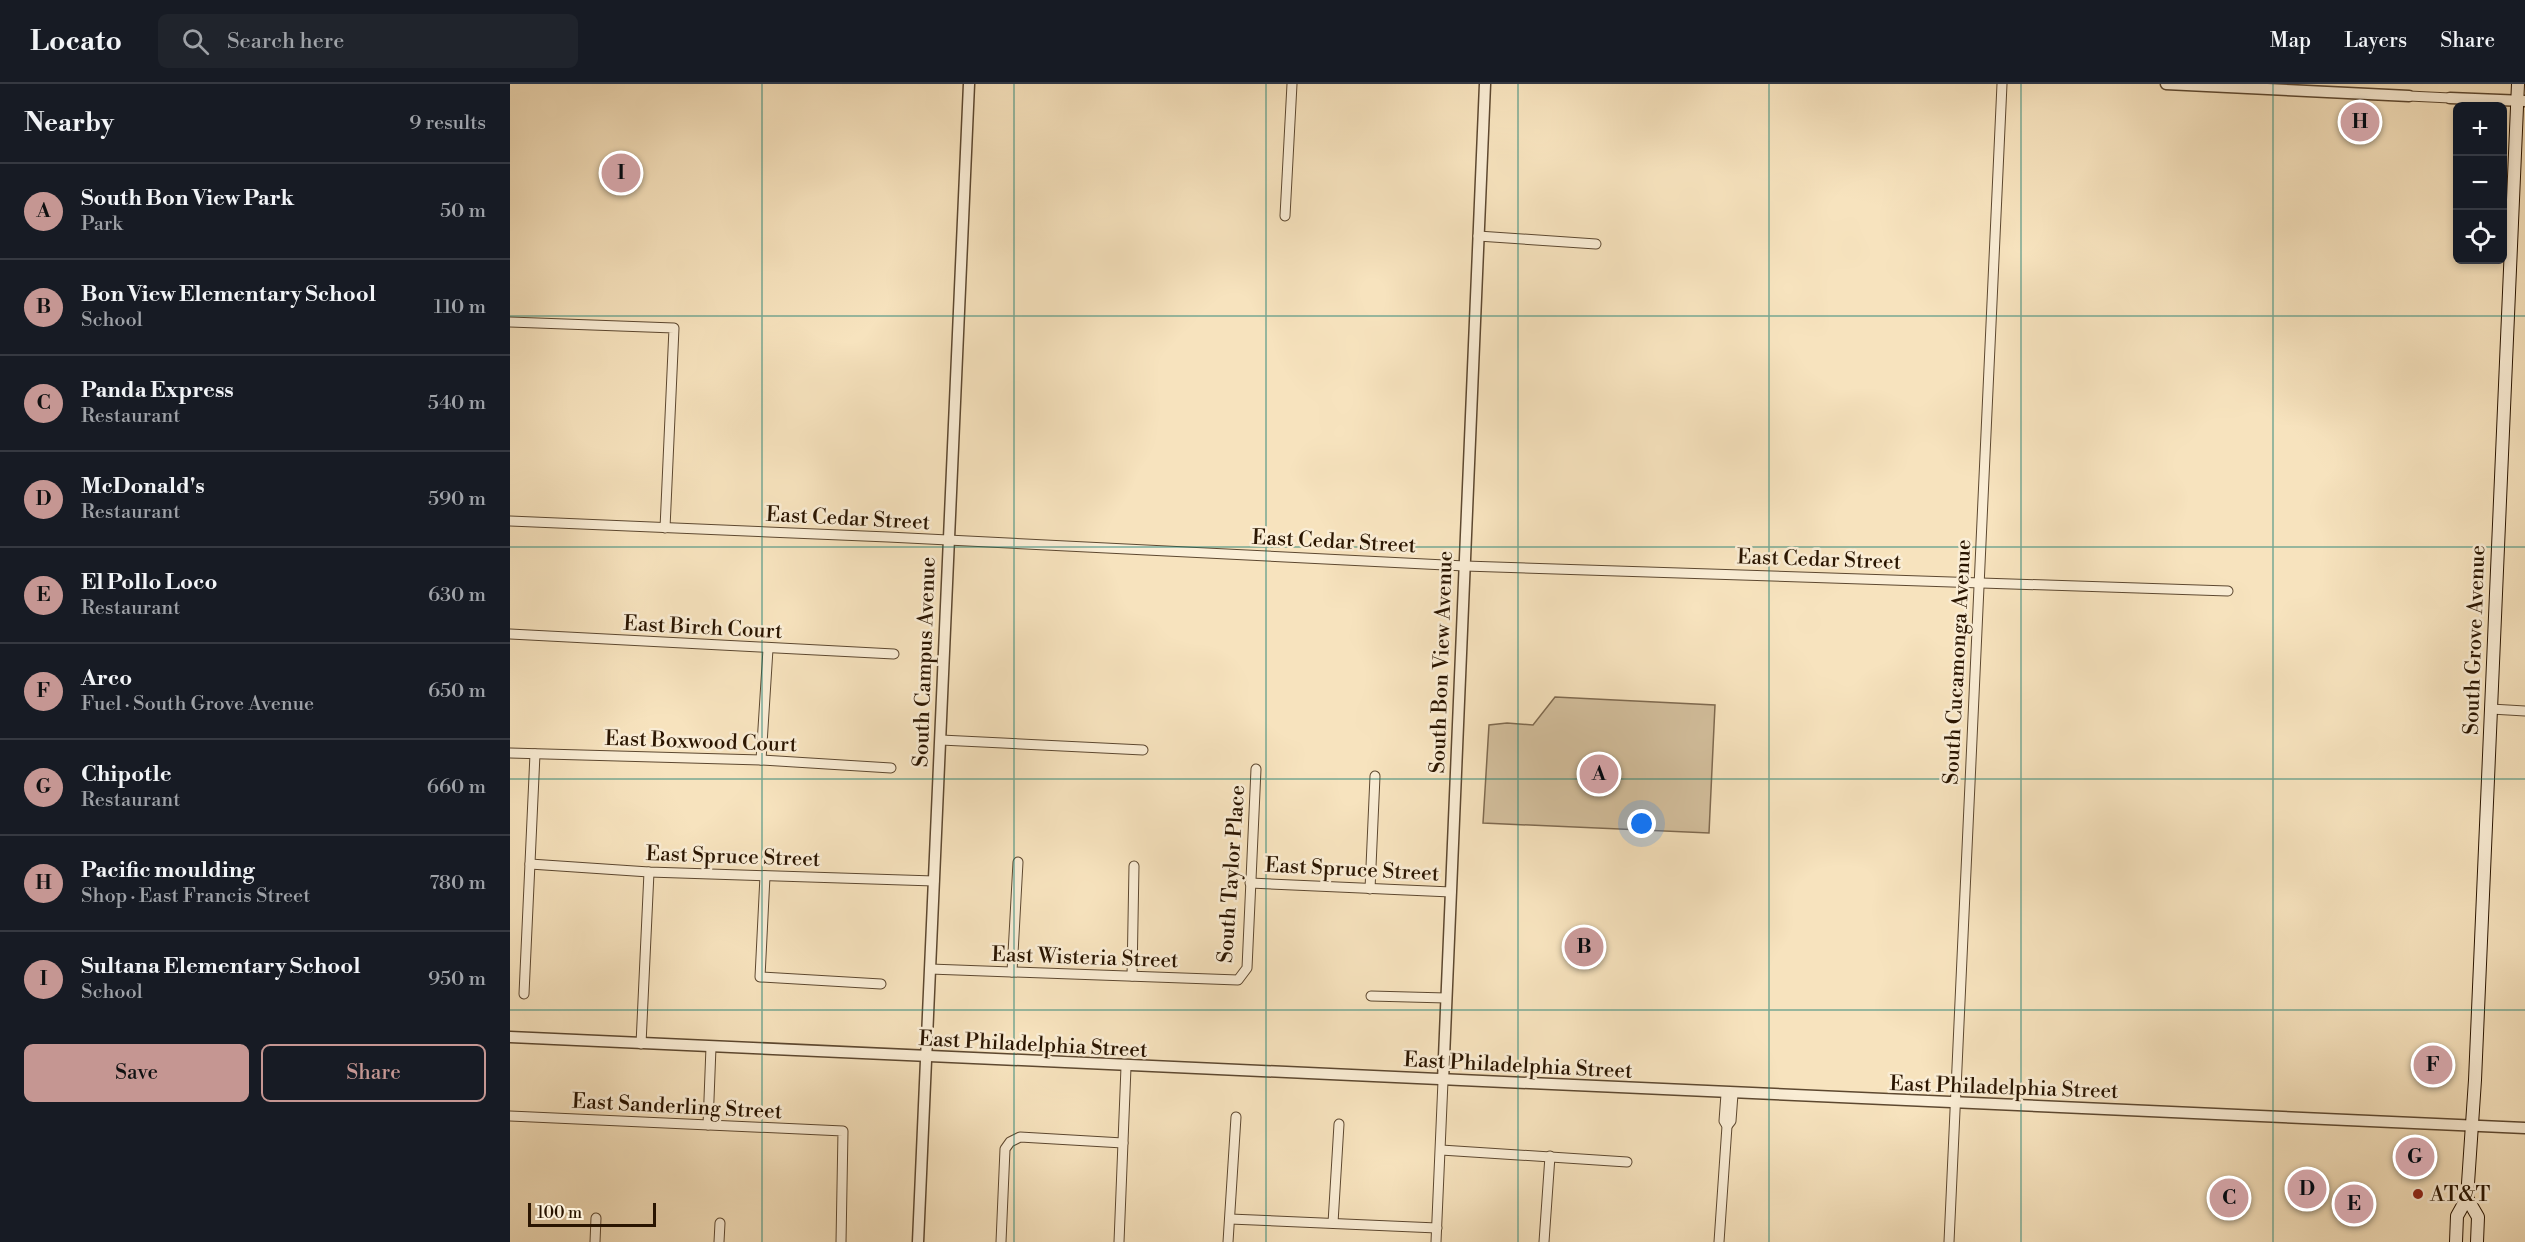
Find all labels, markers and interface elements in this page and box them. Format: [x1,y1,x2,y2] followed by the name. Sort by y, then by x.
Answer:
[158,14,578,68] search box
[30,24,122,59] text: Locato
[179,25,212,58] icon: search
[227,28,344,55] text: Search here
[2270,28,2311,54] text: Map
[2344,28,2407,54] text: Layers
[2440,28,2495,54] text: Share
[2340,99,2380,144] pin: H
[2453,102,2507,264] map controls
[2453,102,2507,156] button: +
[24,107,114,139] text: Nearby
[409,111,486,136] text: 9 results
[602,150,640,196] pin: I
[2453,156,2507,210] button: −
[81,185,294,212] text: South Bon View Park
[36,199,51,224] text: A
[440,199,486,224] text: 50 m
[2453,210,2507,264] button: locate
[81,212,123,237] text: Park
[81,281,376,308] text: Bon View Elementary School
[36,295,51,320] text: B
[434,295,486,320] text: 110 m
[81,308,143,333] text: School
[81,377,234,404] text: Panda Express
[36,391,51,416] text: C
[428,391,486,416] text: 540 m
[81,404,180,429] text: Restaurant
[81,473,205,500] text: McDonald's
[36,487,51,512] text: D
[428,487,486,512] text: 590 m
[81,500,180,525] text: Restaurant
[765,502,931,536] street label: East Cedar Street
[1251,525,1417,559] street label: East Cedar Street
[1939,539,1977,785] street label: South Cucamonga Avenue
[1736,544,1902,576] street label: East Cedar Street
[2459,544,2491,736] street label: South Grove Avenue
[1425,550,1459,774] street label: South Bon View Avenue
[908,556,942,768] street label: South Campus Avenue
[81,569,217,596] text: El Pollo Loco
[37,583,50,608] text: E
[428,583,486,608] text: 630 m
[81,596,180,621] text: Restaurant
[623,611,784,645] street label: East Birch Court
[81,665,132,692] text: Arco
[36,679,51,704] text: F
[428,679,486,704] text: 650 m
[81,692,314,717] text: Fuel · South Grove Avenue
[604,726,798,758] street label: East Boxwood Court
[1580,752,1618,796] pin: A
[81,761,172,788] text: Chipotle
[36,775,51,800] text: G
[427,775,486,800] text: 660 m
[1213,784,1251,964] street label: South Taylor Place
[81,788,180,813] text: Restaurant
[1627,809,1656,838] your location
[645,841,821,873] street label: East Spruce Street
[1264,852,1440,888] street label: East Spruce Street
[81,857,255,884] text: Pacific moulding
[35,871,52,896] text: H
[429,871,486,896] text: 780 m
[81,884,310,909] text: Shop · East Francis Street
[1564,924,1604,970] pin: B
[991,942,1179,974] street label: East Wisteria Street
[81,953,360,980] text: Sultana Elementary School
[40,967,47,992] text: I
[428,967,486,992] text: 950 m
[81,980,143,1005] text: School
[918,1026,1149,1064] street label: East Philadelphia Street
[2414,1042,2452,1088] pin: F
[24,1044,249,1102] button: Save
[261,1044,486,1102] button: Share
[1403,1047,1634,1085] street label: East Philadelphia Street
[1889,1071,2120,1105] street label: East Philadelphia Street
[571,1089,783,1126] street label: East Sanderling Street
[2396,1134,2434,1180] pin: G
[2288,1166,2326,1212] pin: D
[2210,1176,2248,1220] pin: C
[2334,1182,2374,1226] pin: E
[2429,1182,2490,1208] place label: AT&T
[2411,1187,2425,1201] marker: AT&T
[528,1200,656,1228] scale bar
[537,1203,582,1223] text: 100 m

